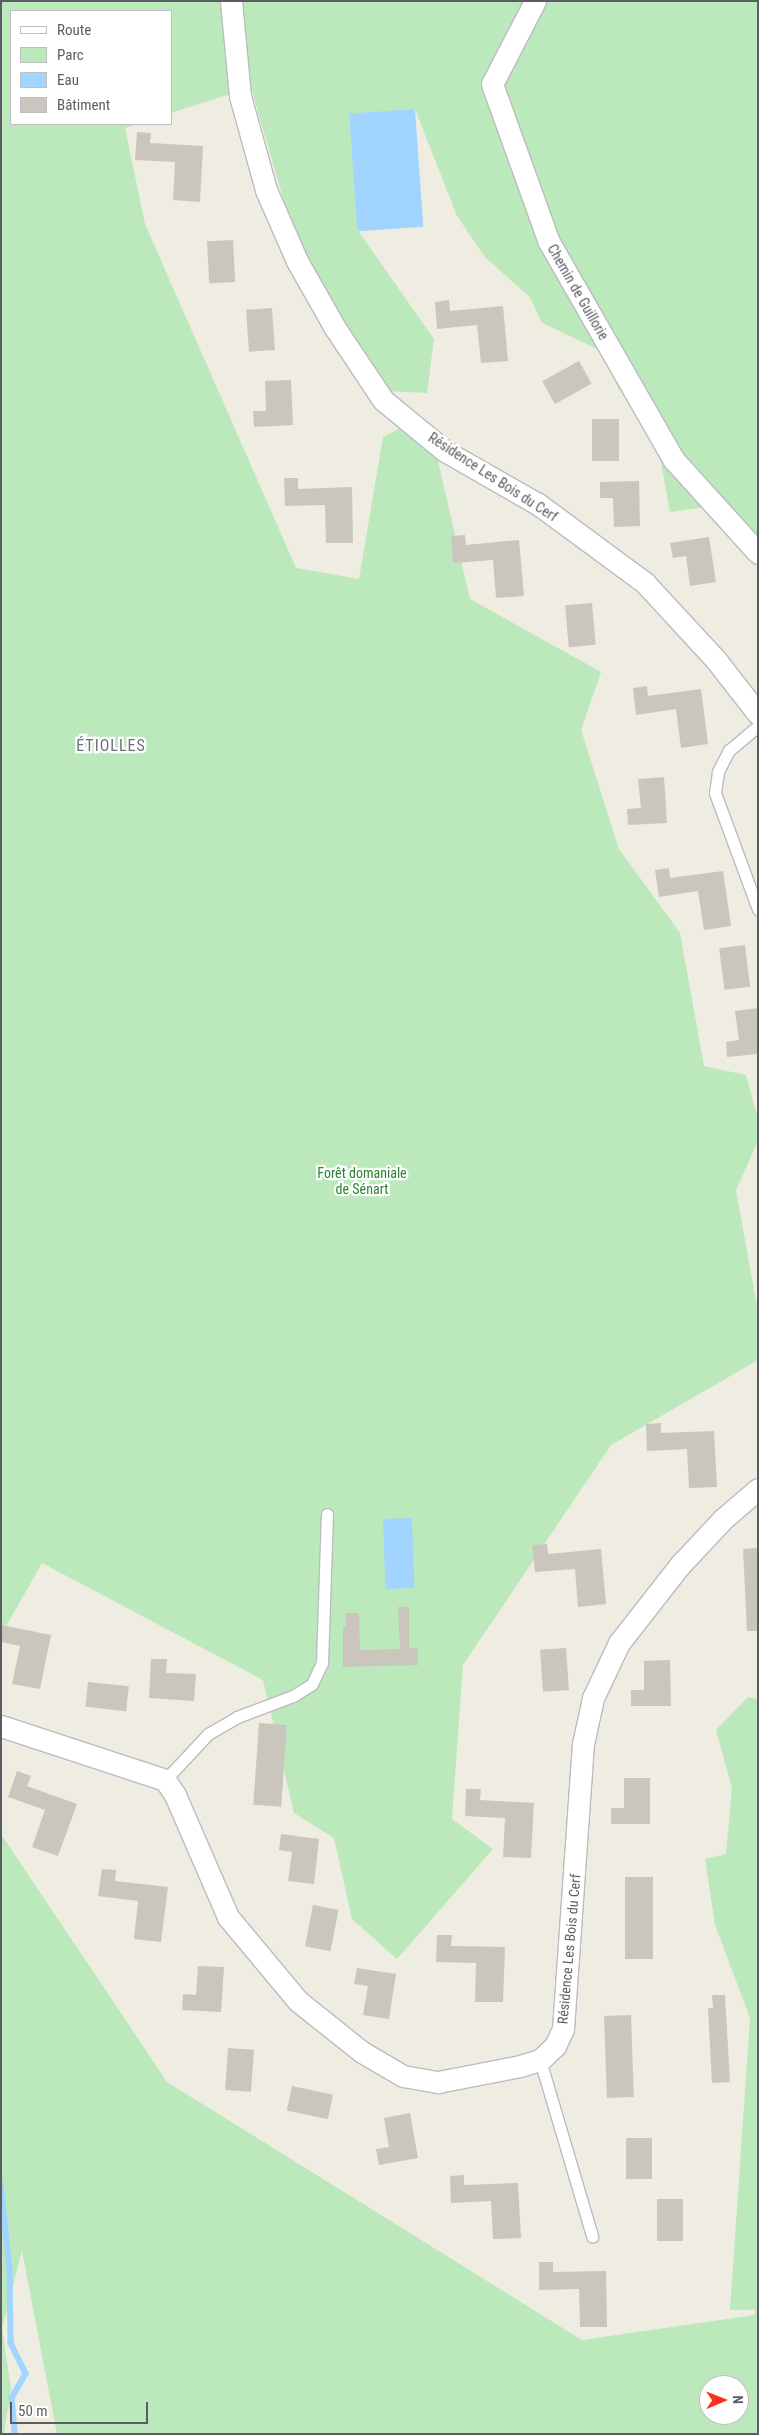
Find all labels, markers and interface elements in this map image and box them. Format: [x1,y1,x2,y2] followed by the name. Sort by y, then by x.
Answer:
[10,10,172,125] legend
[57,21,91,39] text: Route
[57,46,84,64] text: Parc
[57,71,79,89] text: Eau
[57,96,110,114] text: Bâtiment
[544,241,612,343] street label: Chemin de Guillorie
[425,429,561,525] street label: Résidence Les Bois du Cerf
[75,736,147,756] district label: ÉTIOLLES
[317,1165,407,1198] park label: Forêt domaniale de Sénart
[554,1873,584,2025] street label: Résidence Les Bois du Cerf
[699,2375,749,2425] north arrow
[12,2392,150,2424] scale bar
[730,2395,746,2404] text: N
[18,2402,48,2420] text: 50 m

